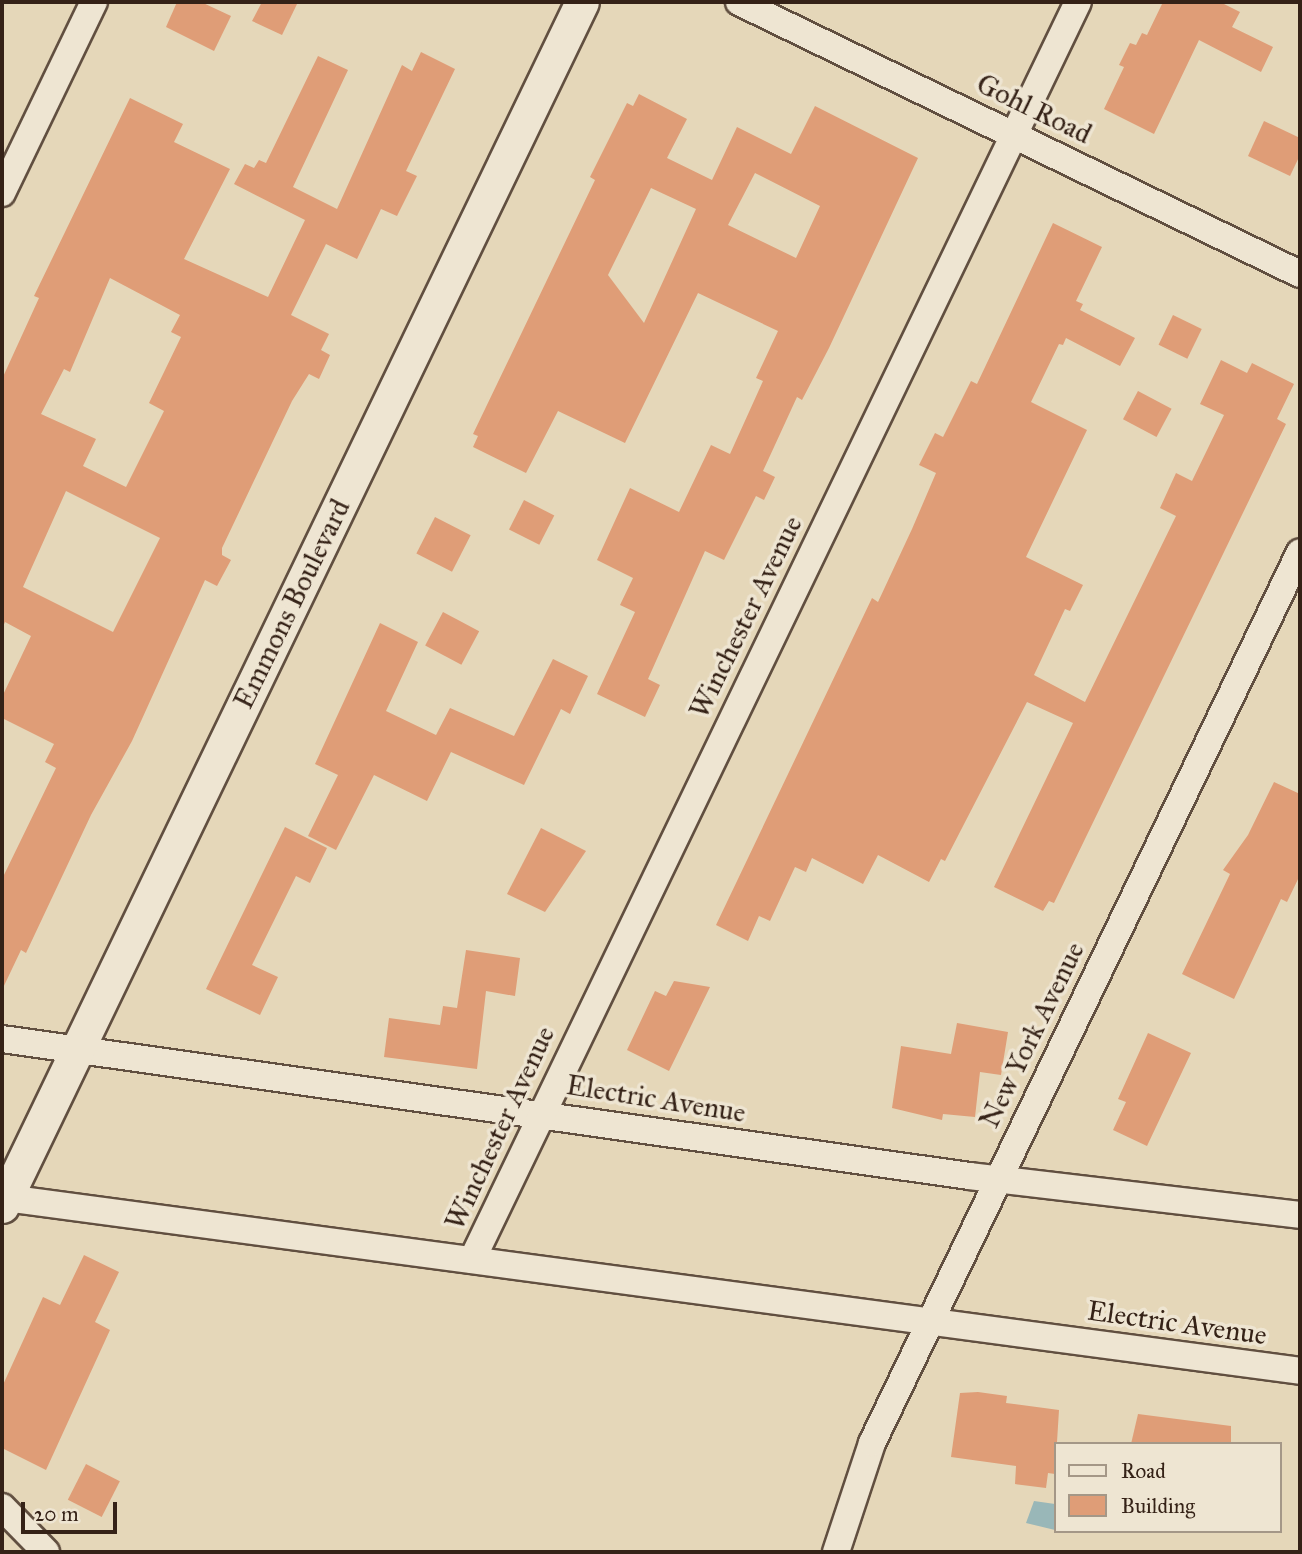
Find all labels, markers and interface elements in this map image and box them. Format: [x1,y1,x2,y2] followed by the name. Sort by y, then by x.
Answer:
[971,67,1097,151] street label: Gohl Road
[227,494,357,714] street label: Emmons Boulevard
[683,510,809,724] street label: Winchester Avenue
[972,937,1092,1133] street label: New York Avenue
[438,1021,562,1235] street label: Winchester Avenue
[564,1068,748,1130] street label: Electric Avenue
[1085,1294,1269,1352] street label: Electric Avenue
[1054,1442,1281,1533] legend
[1121,1458,1166,1484] text: Road
[24,1488,121,1532] scale bar
[1121,1493,1195,1519] text: Building
[34,1501,79,1527] text: 20 m

